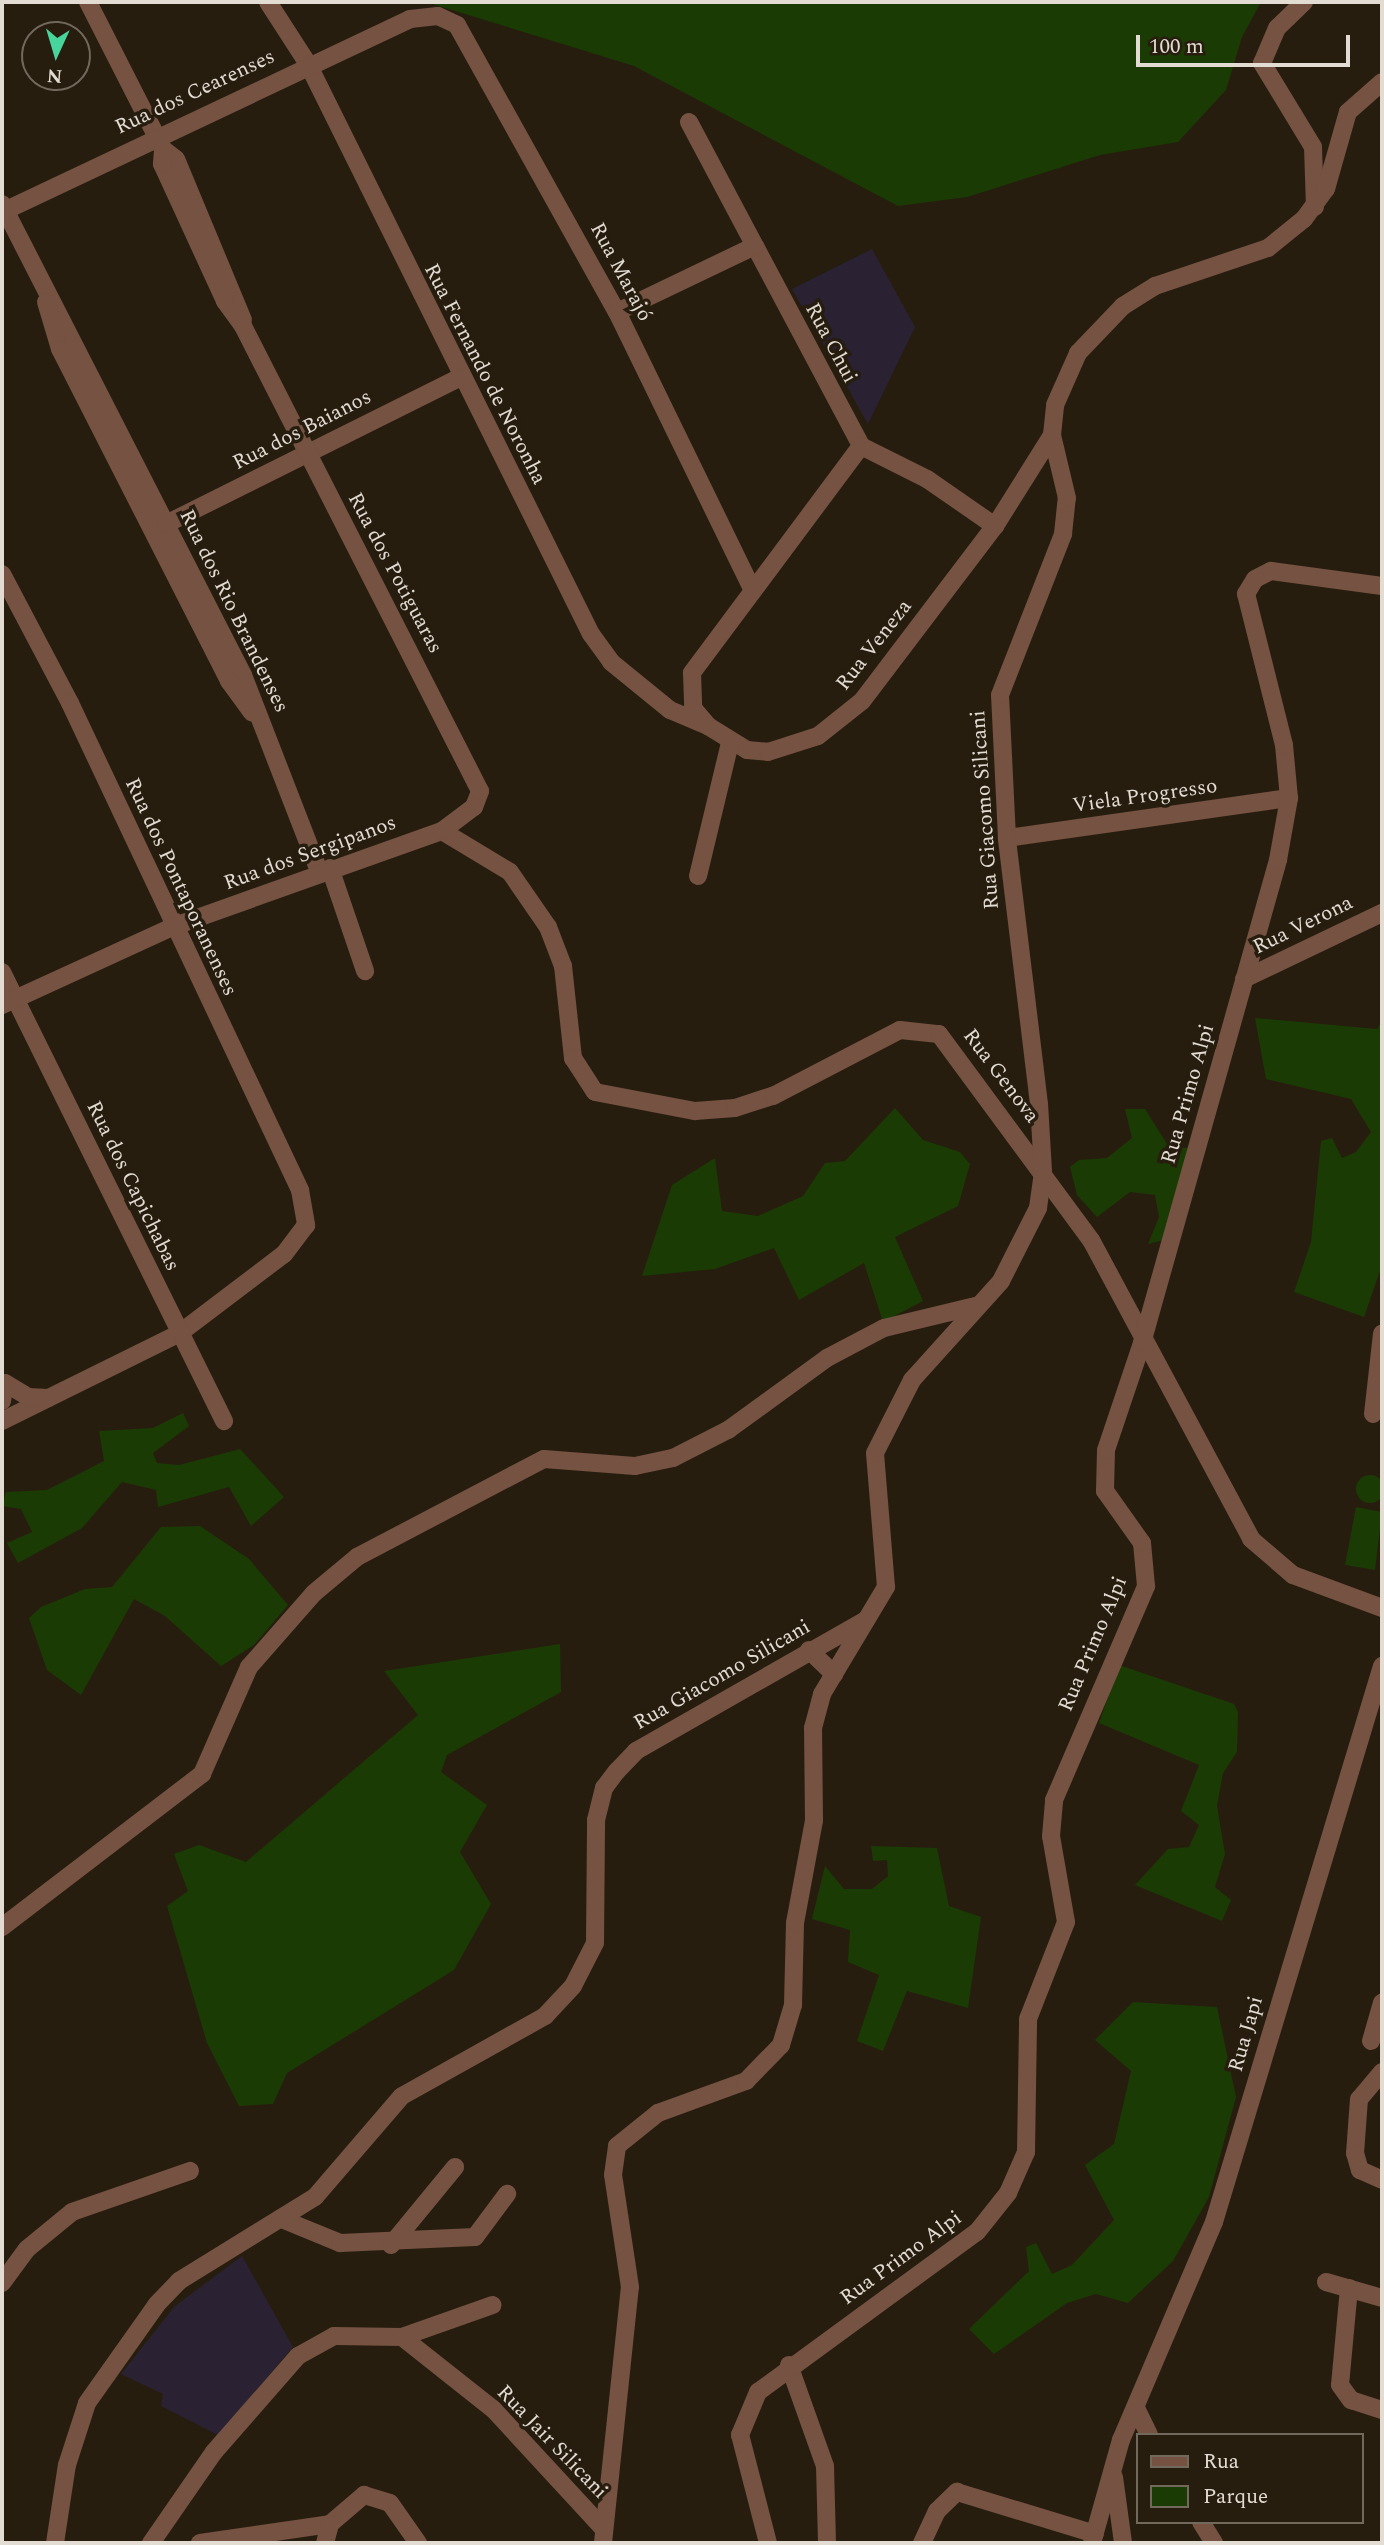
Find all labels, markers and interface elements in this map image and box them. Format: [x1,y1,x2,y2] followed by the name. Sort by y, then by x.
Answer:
[21,21,91,91] north arrow
[1139,21,1352,65] scale bar
[1149,31,1204,63] text: 100 m
[111,44,279,140] street label: Rua dos Cearenses
[46,60,63,90] text: N
[584,218,658,326] street label: Rua Marajó
[418,259,552,489] street label: Rua Fernando de Noronha
[799,299,863,387] street label: Rua Chui
[228,384,376,476] street label: Rua dos Baianos
[342,488,448,658] street label: Rua dos Potiguaras
[174,505,294,717] street label: Rua dos Rio Brandenses
[831,594,917,696] street label: Rua Veneza
[965,710,1005,910] street label: Rua Giacomo Silicani
[1071,773,1219,819] street label: Viela Progresso
[119,774,243,1000] street label: Rua dos Pontaporanenses
[220,810,400,896] street label: Rua dos Sergipanos
[1249,890,1357,960] street label: Rua Verona
[1156,1021,1220,1167] street label: Rua Primo Alpi
[957,1024,1045,1128] street label: Rua Genova
[81,1097,185,1275] street label: Rua dos Capichabas
[1053,1573,1133,1715] street label: Rua Primo Alpi
[629,1614,815,1736] street label: Rua Giacomo Silicani
[1223,1993,1269,2075] street label: Rua Japi
[835,2205,967,2311] street label: Rua Primo Alpi
[491,2380,613,2504] street label: Rua Jair Silicani
[1136,2433,1363,2524] legend
[1203,2446,1239,2478] text: Rua
[1203,2481,1268,2513] text: Parque

